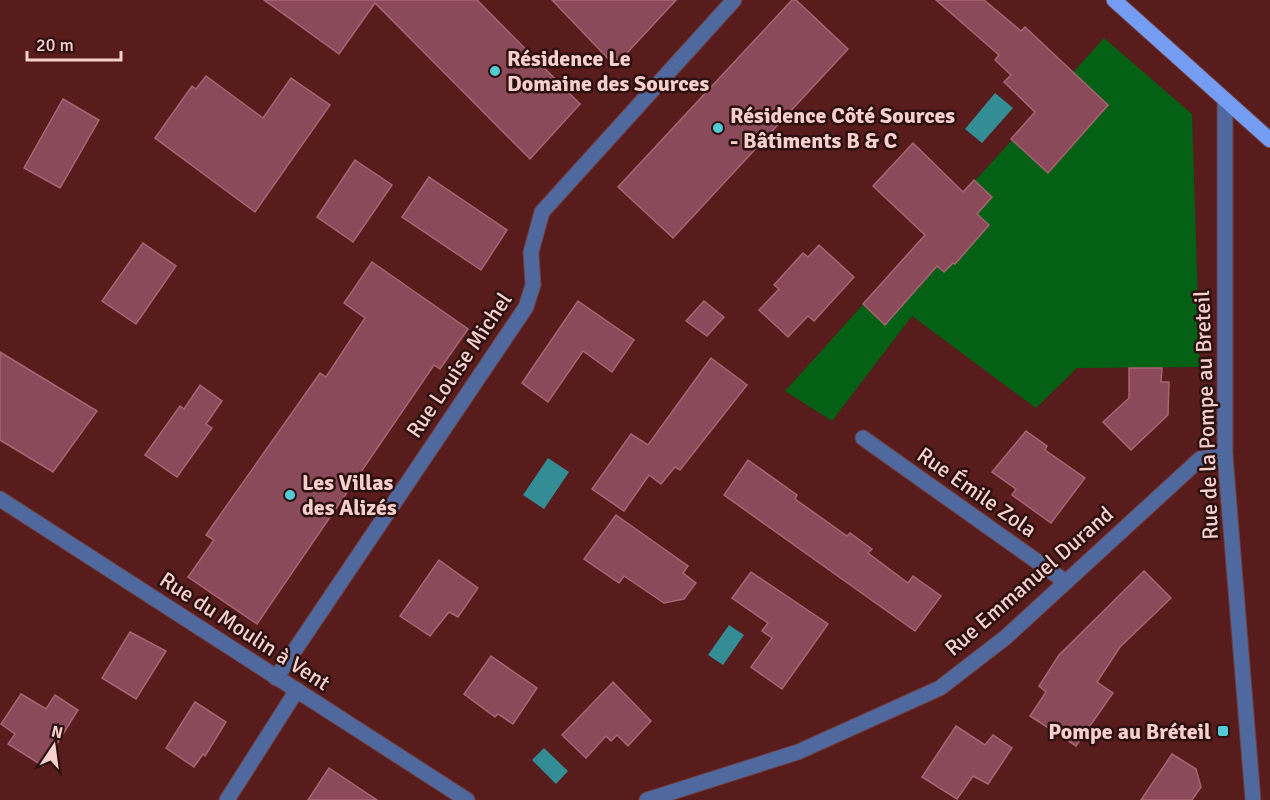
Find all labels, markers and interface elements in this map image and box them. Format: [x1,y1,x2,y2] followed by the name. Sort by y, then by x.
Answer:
[27,24,122,62] scale bar
[36,34,74,56] text: 20 m
[507,45,709,97] place label: Résidence Le Domaine des Sources
[488,64,502,78] marker: Résidence Le Domaine des Sources
[730,102,955,154] place label: Résidence Côté Sources - Bâtiments B & C
[711,121,725,135] marker: Résidence Côté Sources - Bâtiments B & C
[400,287,518,443] street label: Rue Louise Michel
[1188,290,1224,540] street label: Rue de la Pompe au Breteil
[912,441,1042,543] street label: Rue Émile Zola
[302,469,397,521] place label: Les Villas des Alizés
[283,488,297,502] marker: Les Villas des Alizés
[939,500,1119,662] street label: Rue Emmanuel Durand
[155,566,336,696] street label: Rue du Moulin à Vent
[24,716,84,776] north arrow
[1048,718,1211,745] place label: Pompe au Bréteil
[49,721,65,743] text: N
[1216,724,1230,738] marker: Pompe au Bréteil

